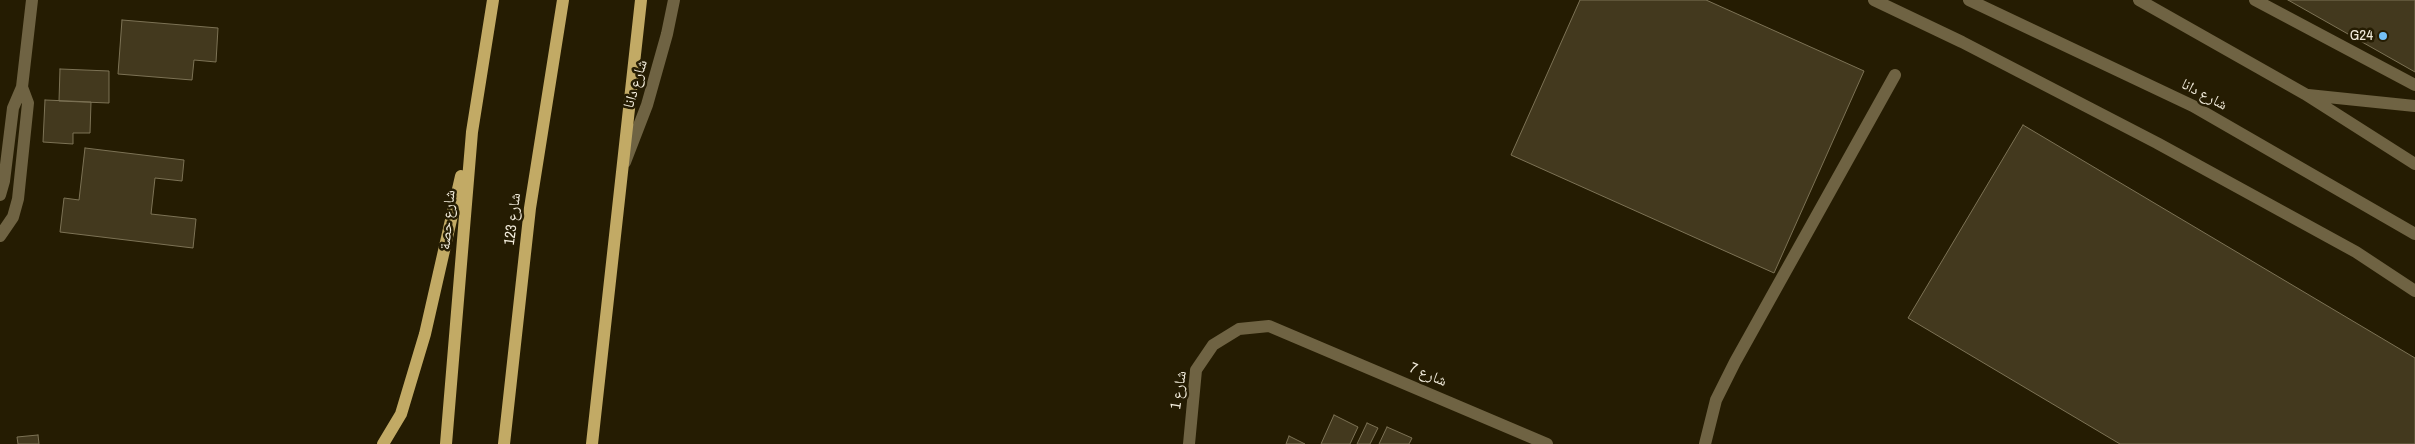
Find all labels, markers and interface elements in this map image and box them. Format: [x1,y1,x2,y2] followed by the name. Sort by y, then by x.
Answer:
[2350,27,2373,45] place label: G24
[2377,30,2389,42] marker: G24
[620,58,652,110] street label: شارع دانا
[2178,75,2230,115] street label: شارع دانا
[436,189,460,251] street label: شارع حصة
[501,192,525,246] street label: شارع 123
[1407,359,1449,391] street label: شارع 7
[1167,369,1191,411] street label: شارع 1

